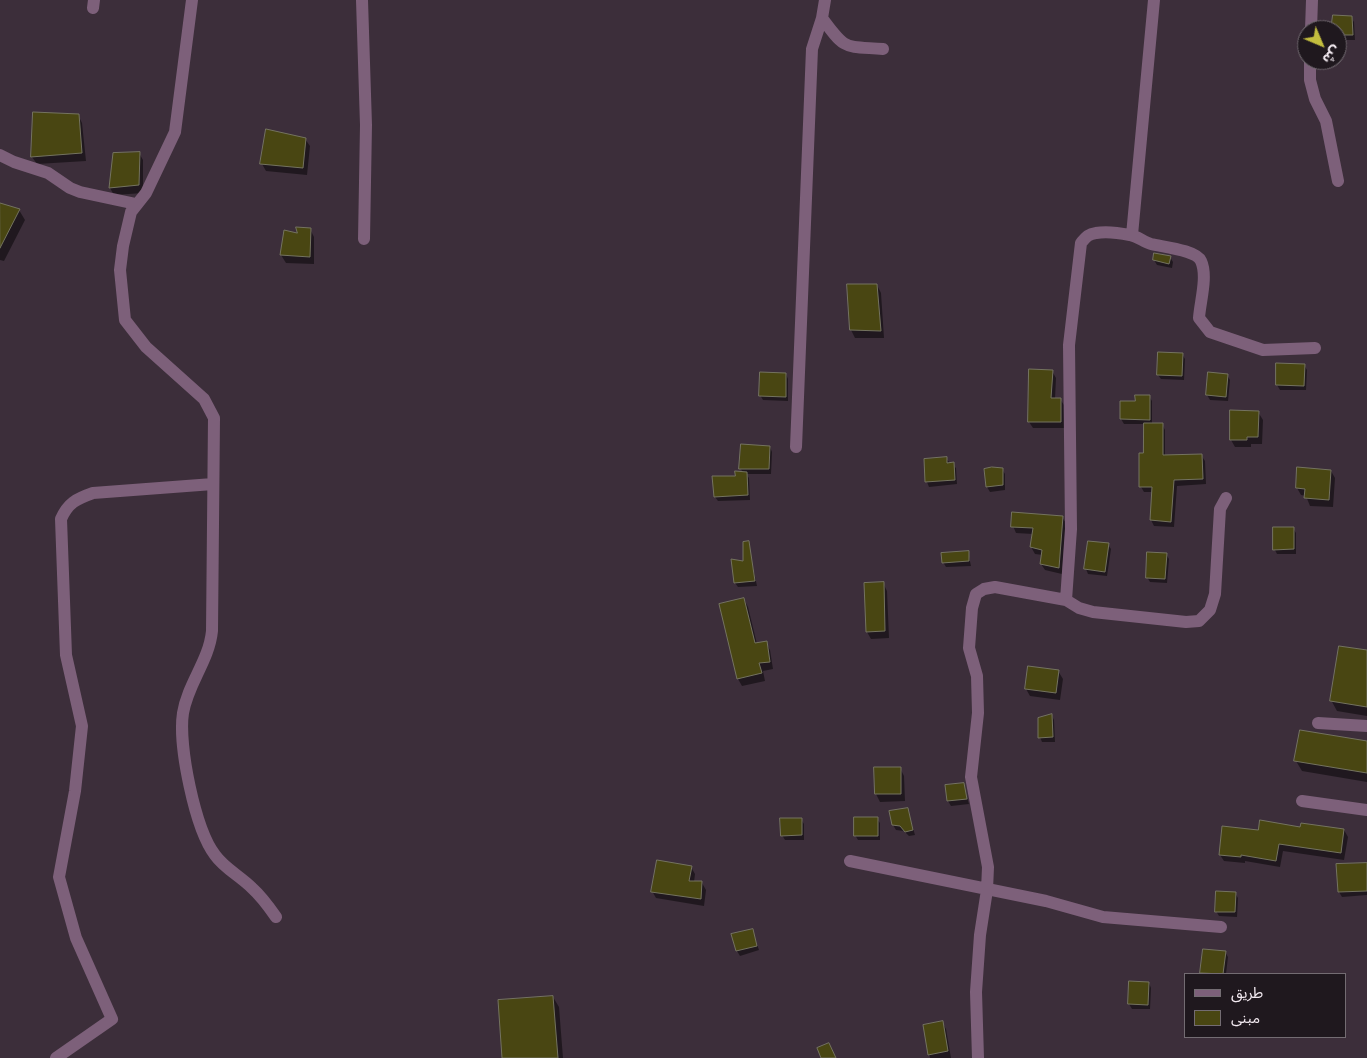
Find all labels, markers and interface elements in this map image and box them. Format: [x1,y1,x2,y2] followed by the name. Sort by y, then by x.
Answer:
[1297,20,1347,70] north arrow
[1319,42,1345,68] text: ش
[1184,973,1347,1038] legend
[1231,983,1263,1002] text: طريق
[1231,1008,1260,1027] text: مبنى

